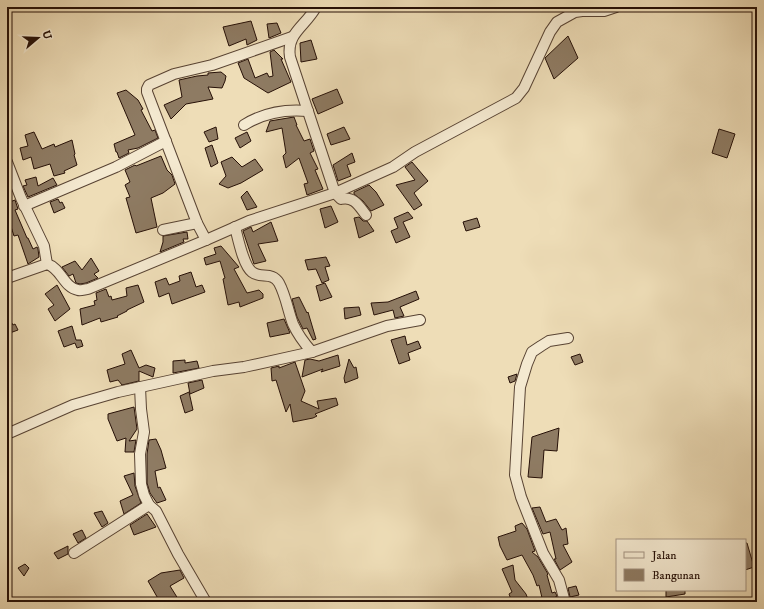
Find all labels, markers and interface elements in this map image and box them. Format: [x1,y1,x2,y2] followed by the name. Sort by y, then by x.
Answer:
[18,18,58,58] north arrow
[39,29,55,42] text: U
[616,539,746,591] legend
[651,548,677,563] text: Jalan
[652,568,701,583] text: Bangunan

